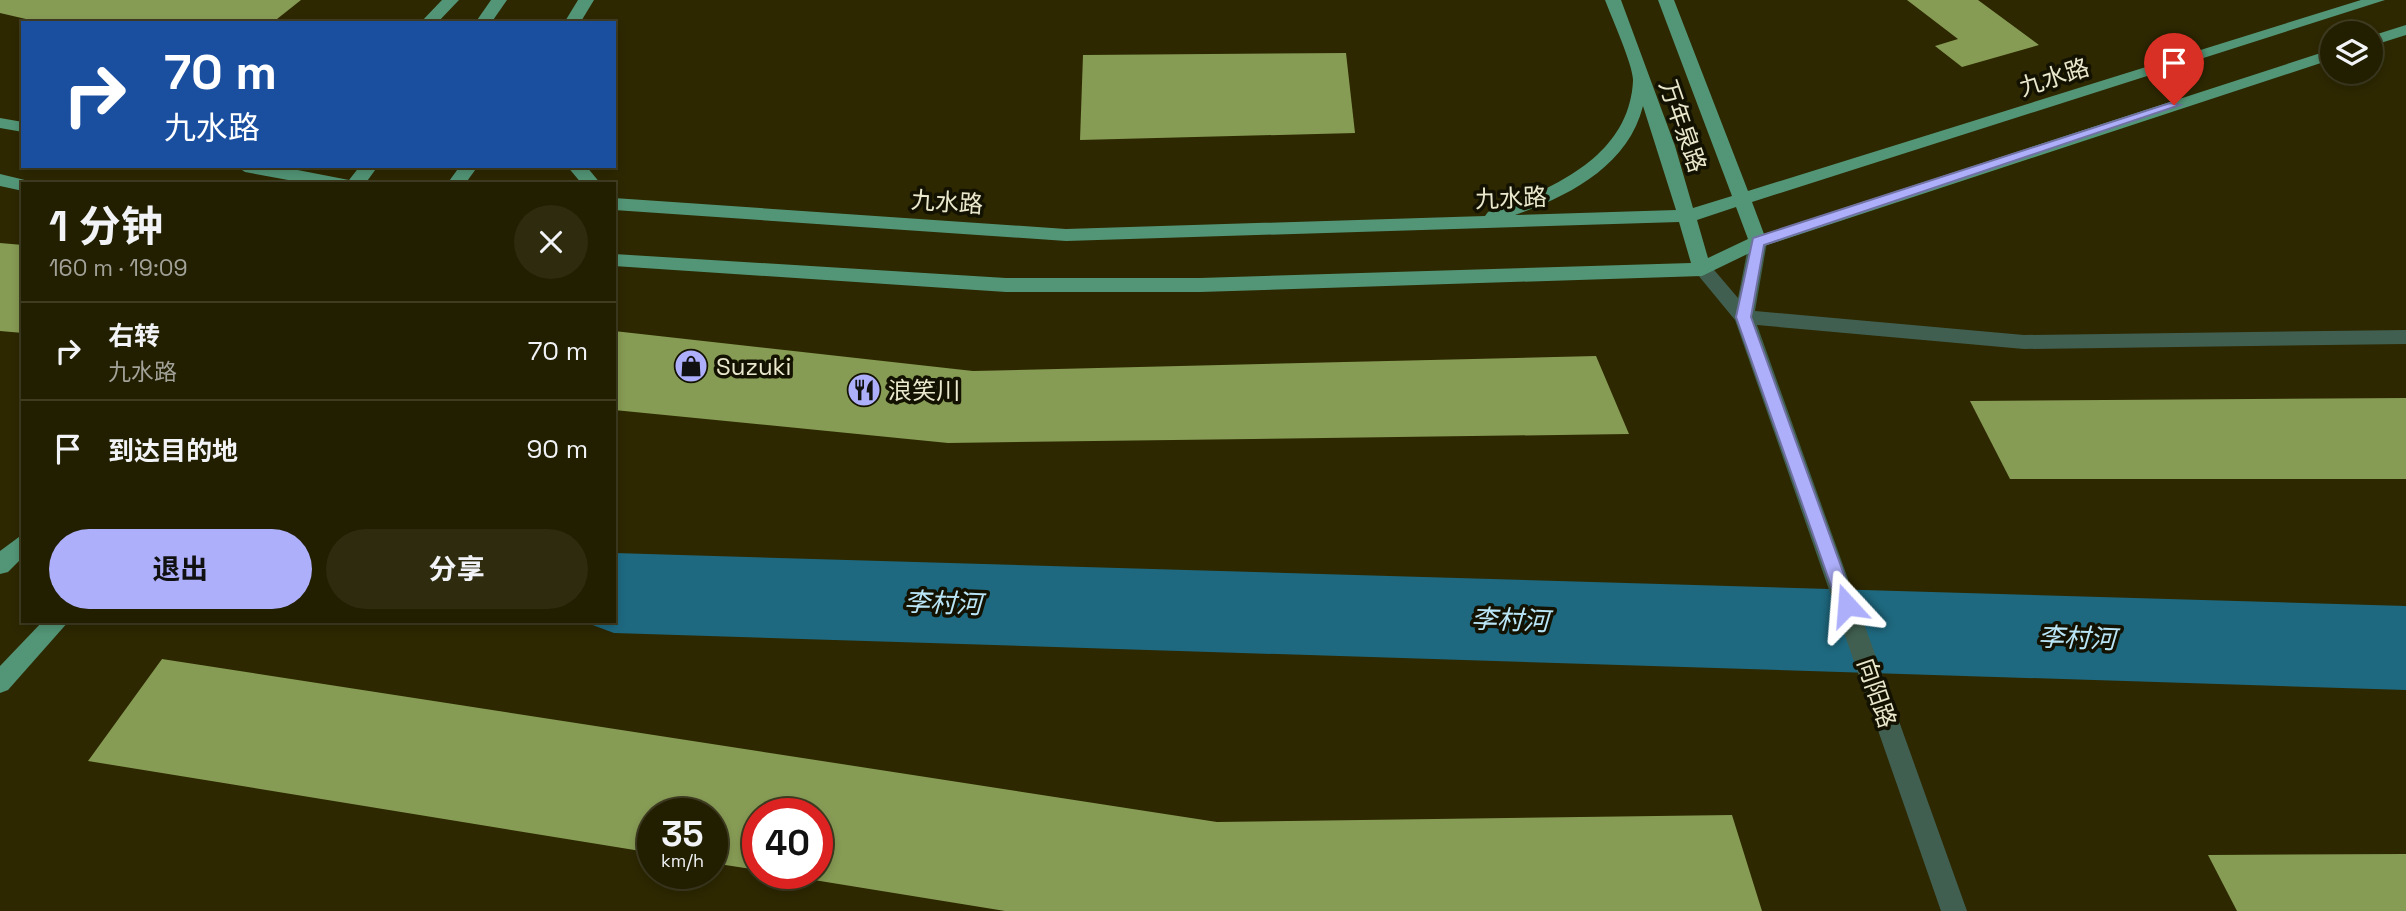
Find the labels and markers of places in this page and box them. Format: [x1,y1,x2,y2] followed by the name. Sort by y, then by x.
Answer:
[2144,33,2204,105] pin
[672,347,710,385] shop icon: Suzuki
[716,351,791,382] place label: Suzuki
[845,371,883,409] restaurant icon: 浪笑川
[888,375,960,406] place label: 浪笑川

